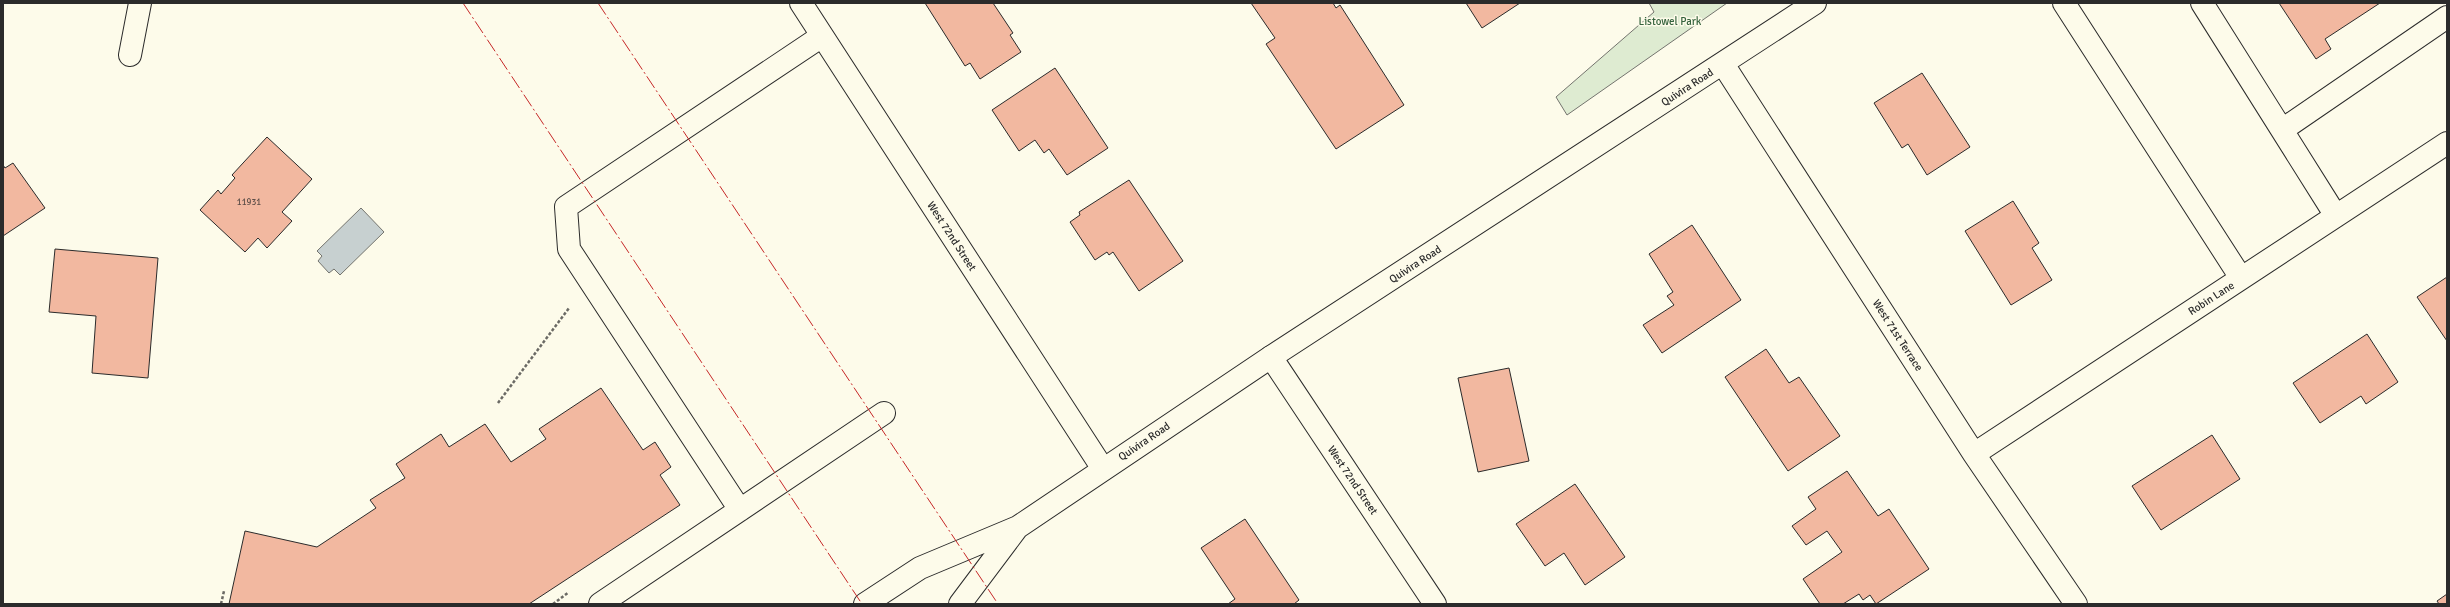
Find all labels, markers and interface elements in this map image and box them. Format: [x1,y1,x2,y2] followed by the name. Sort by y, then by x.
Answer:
[1639,15,1702,28] park label: Listowel Park
[1659,66,1716,109] street label: Quivira Road
[237,197,261,208] house number: 11931
[924,199,979,274] street label: West 72nd Street
[1387,243,1444,286] street label: Quivira Road
[2186,279,2237,318] street label: Robin Lane
[1870,297,1926,373] street label: West 71st Terrace
[1116,419,1173,463] street label: Quivira Road
[1325,443,1381,517] street label: West 72nd Street

